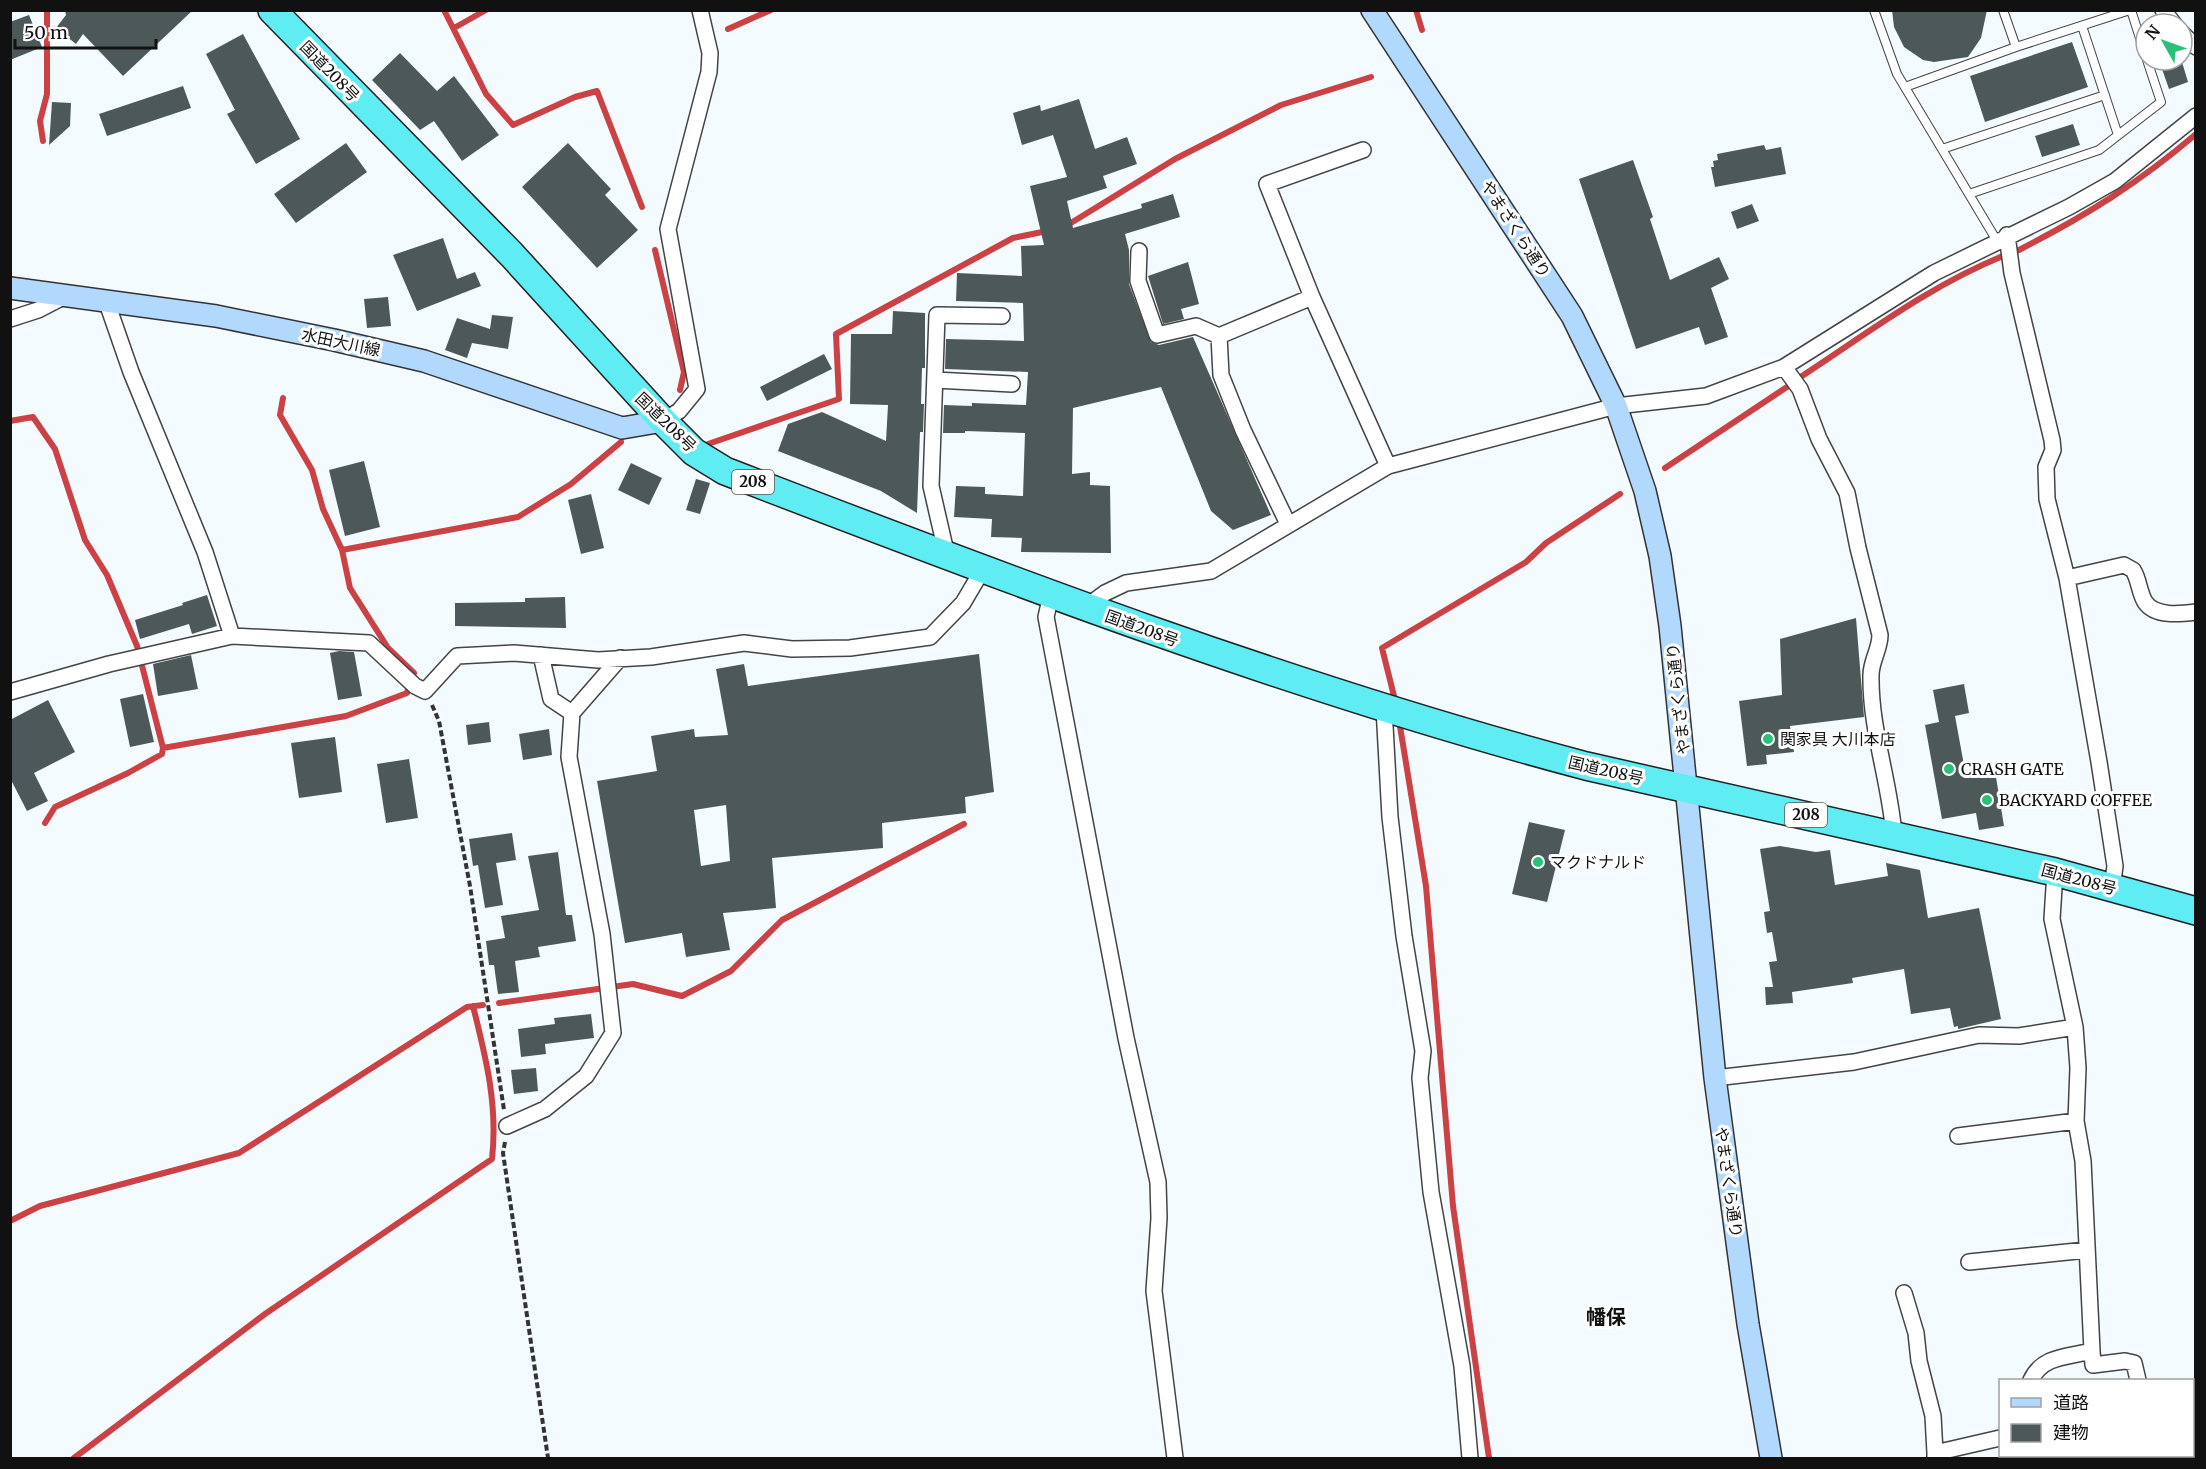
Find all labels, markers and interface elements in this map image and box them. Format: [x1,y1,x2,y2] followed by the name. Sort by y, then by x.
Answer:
[15,12,156,50] scale bar
[2134,12,2194,72] north arrow
[24,21,68,44] text: 50 m
[2141,21,2164,44] text: N
[296,36,364,106] street label: 国道208号
[1477,177,1555,281] street label: やまざくら通り
[300,324,382,360] street label: 水田大川線
[631,388,701,456] street label: 国道208号
[732,470,774,494] road number: 208
[1102,605,1182,651] street label: 国道208号
[1662,642,1694,756] street label: やまざくら通り
[1780,729,1896,749] place label: 関家具 大川本店
[1761,732,1775,746] marker: 関家具 大川本店
[1566,752,1646,788] street label: 国道208号
[1961,759,2064,779] place label: CRASH GATE
[1942,762,1956,776] marker: CRASH GATE
[1999,790,2153,810] place label: BACKYARD COFFEE
[1980,793,1994,807] marker: BACKYARD COFFEE
[1785,803,1827,827] road number: 208
[1550,852,1646,872] place label: マクドナルド
[1531,855,1545,869] marker: マクドナルド
[2039,859,2119,899] street label: 国道208号
[1711,1125,1747,1239] street label: やまざくら通り
[1586,1304,1626,1329] district label: 幡保
[1999,1379,2194,1457] legend
[2053,1391,2089,1414] text: 道路
[2053,1421,2089,1444] text: 建物

